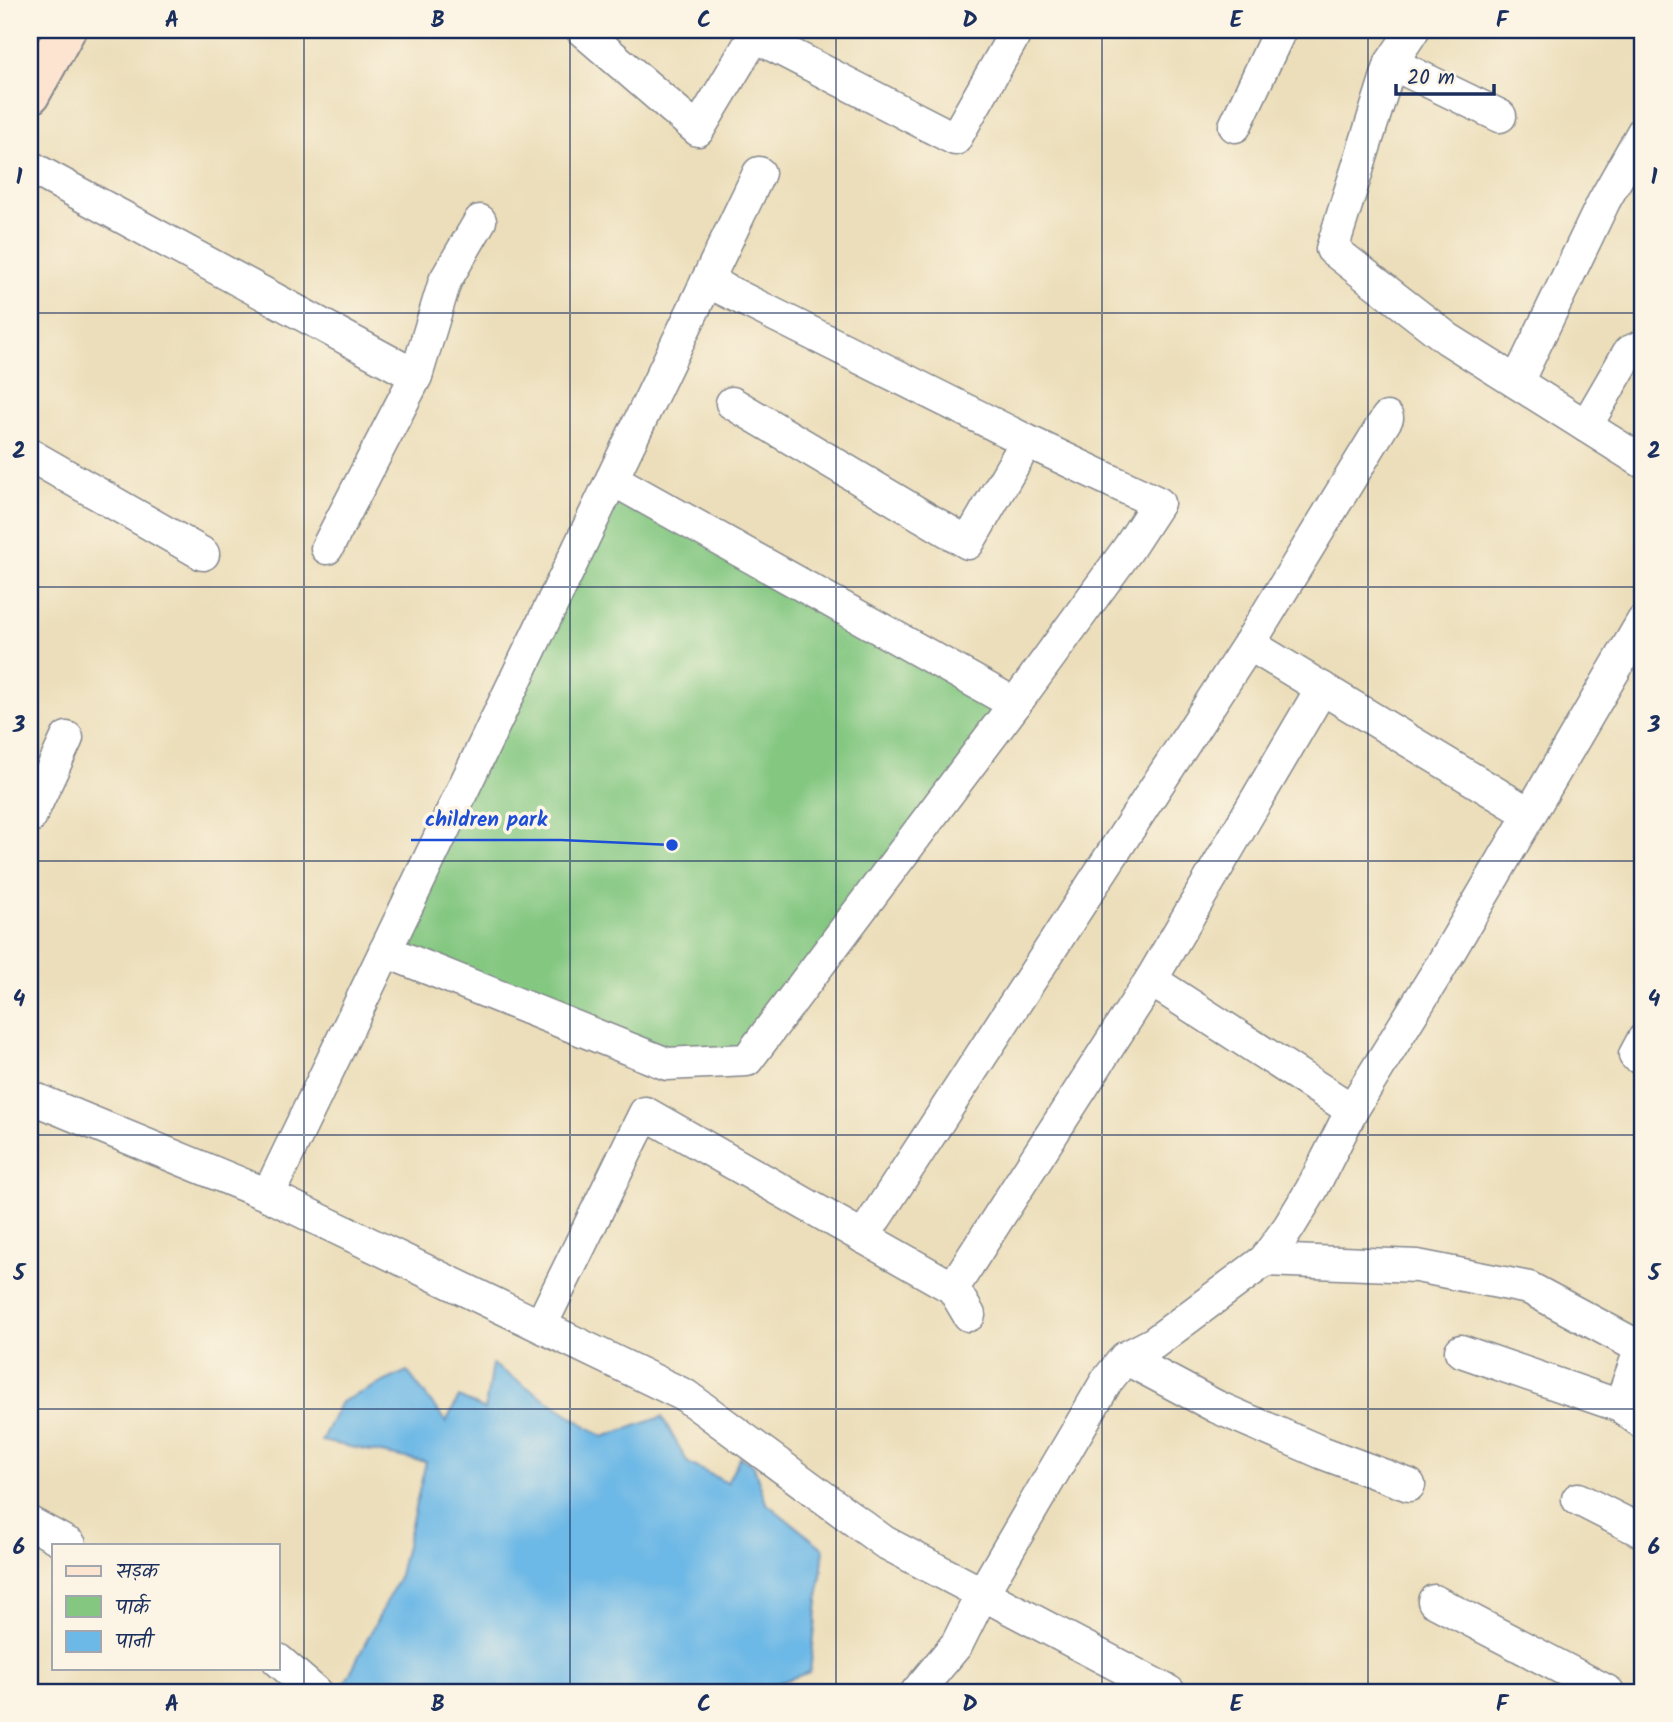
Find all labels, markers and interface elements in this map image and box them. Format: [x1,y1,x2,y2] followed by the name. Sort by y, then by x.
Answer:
[165,3,179,39] text: A
[431,3,445,39] text: B
[697,3,711,39] text: C
[962,3,978,39] text: D
[1230,3,1244,39] text: E
[1496,3,1510,39] text: F
[1396,52,1494,96] scale bar
[1407,62,1455,95] text: 20 m
[16,160,23,196] text: 1
[1651,160,1658,196] text: 1
[12,434,26,470] text: 2
[1647,434,1661,470] text: 2
[12,708,26,744] text: 3
[1647,708,1661,744] text: 3
[411,798,561,840] callout: children park
[425,804,548,837] text: children park
[13,982,26,1018] text: 4
[1648,982,1661,1018] text: 4
[12,1256,27,1292] text: 5
[1647,1256,1662,1292] text: 5
[13,1530,25,1566] text: 6
[1648,1530,1660,1566] text: 6
[52,1544,280,1670] legend
[116,1556,161,1589] text: सड़क
[115,1592,152,1625] text: पार्क
[115,1626,156,1659] text: पानी
[165,1687,179,1722] text: A
[431,1687,445,1722] text: B
[697,1687,711,1722] text: C
[962,1687,978,1722] text: D
[1230,1687,1244,1722] text: E
[1496,1687,1510,1722] text: F

